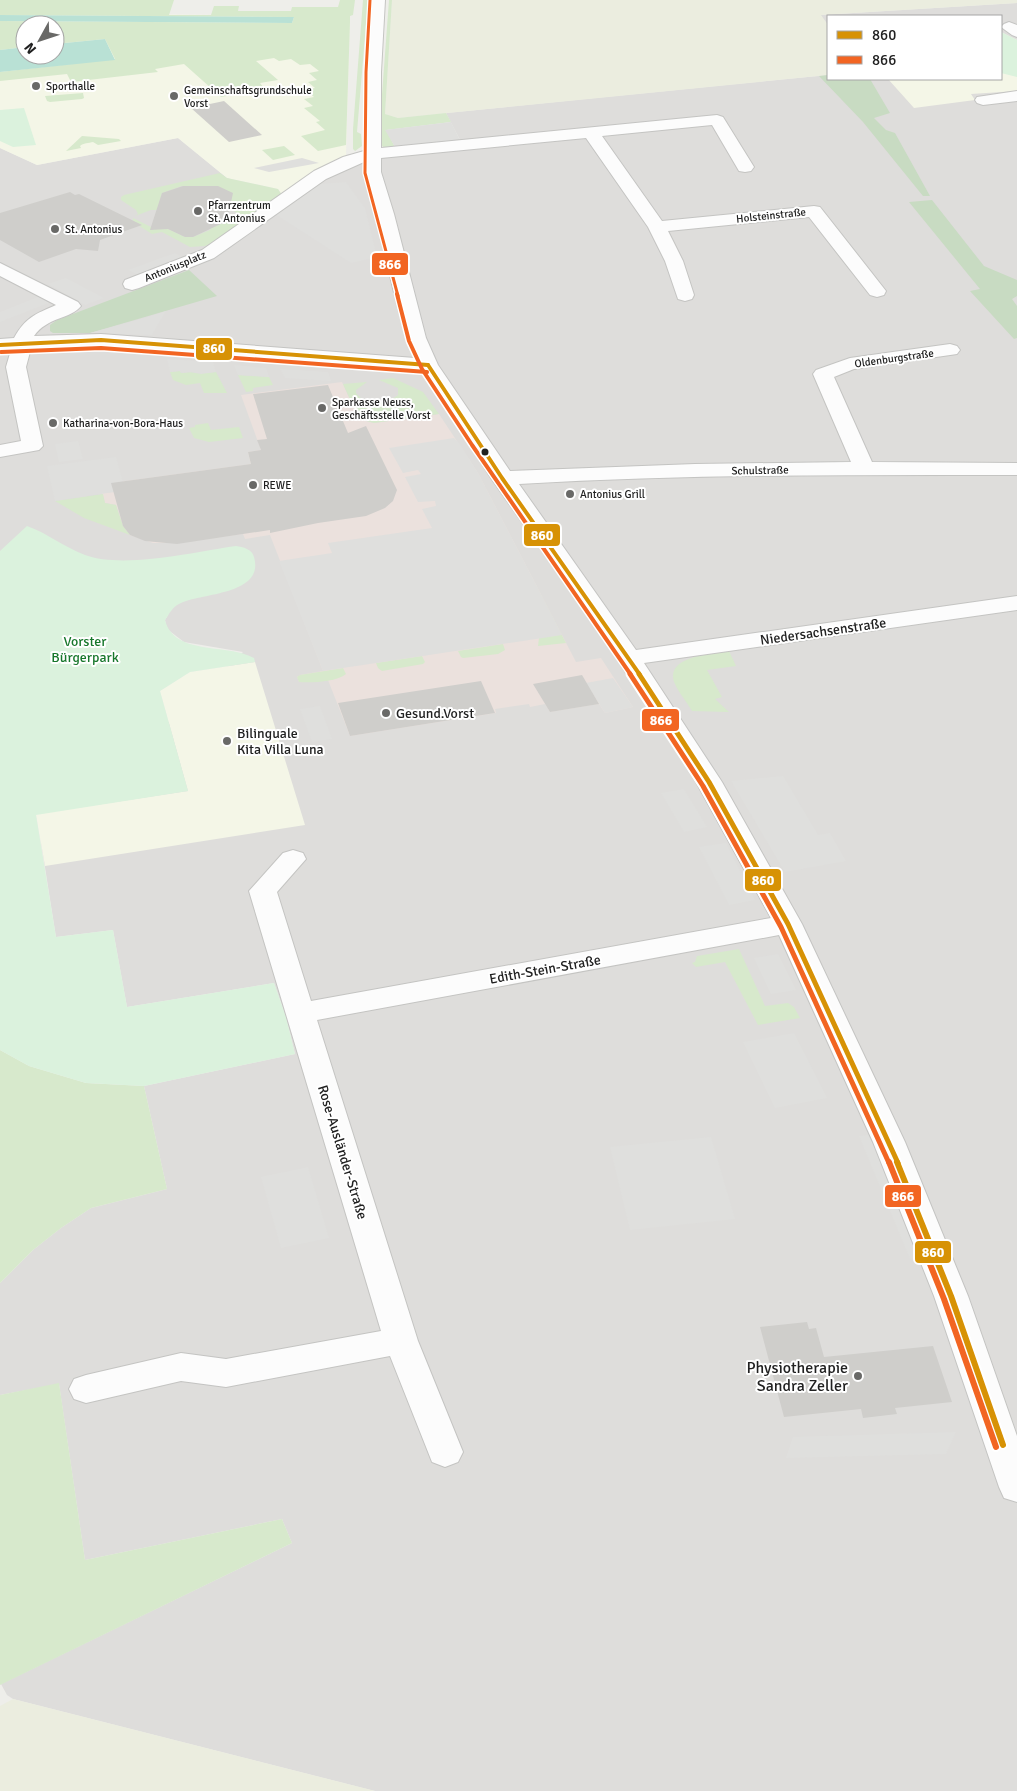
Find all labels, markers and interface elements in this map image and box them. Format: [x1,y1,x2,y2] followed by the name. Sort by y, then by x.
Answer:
[15,15,65,65] north arrow
[827,15,1002,80] legend
[872,26,896,44] text: 860
[21,39,40,57] text: N
[872,51,896,69] text: 866
[30,80,42,92] marker: Sporthalle
[46,80,95,93] place label: Sporthalle
[184,84,312,110] place label: Gemeinschaftsgrundschule Vorst
[168,90,180,102] marker: Gemeinschaftsgrundschule Vorst
[208,199,271,225] place label: Pfarrzentrum St. Antonius
[192,205,204,217] marker: Pfarrzentrum St. Antonius
[736,205,807,226] street label: Holsteinstraße
[49,223,61,235] marker: St. Antonius
[65,223,122,236] place label: St. Antonius
[142,248,208,285] street label: Antoniusplatz
[371,252,409,276] line badge: 866
[379,256,402,273] text: 866
[195,337,233,361] line badge: 860
[203,340,226,357] text: 860
[854,346,935,370] street label: Oldenburgstraße
[332,396,431,422] place label: Sparkasse Neuss, Geschäftsstelle Vorst
[316,402,328,414] marker: Sparkasse Neuss, Geschäftsstelle Vorst
[47,417,59,429] marker: Katharina-von-Bora-Haus
[63,417,183,430] place label: Katharina-von-Bora-Haus
[480,447,490,457] unlabelled marker
[731,464,789,477] street label: Schulstraße
[247,479,259,491] marker: REWE
[263,479,291,492] place label: REWE
[564,488,576,500] marker: Antonius Grill
[580,488,645,501] place label: Antonius Grill
[523,523,561,547] line badge: 860
[531,527,554,544] text: 860
[759,614,887,649] street label: Niedersachsenstraße
[51,633,119,666] park label: Vorster Bürgerpark
[396,705,474,722] place label: Gesund.Vorst
[380,707,392,719] marker: Gesund.Vorst
[641,708,680,732] line badge: 866
[650,712,673,729] text: 866
[237,725,324,758] place label: Bilinguale Kita Villa Luna
[221,735,233,747] marker: Bilinguale Kita Villa Luna
[744,868,782,892] line badge: 860
[752,872,775,889] text: 860
[488,951,602,988] street label: Edith-Stein-Straße
[314,1083,371,1221] street label: Rose-Ausländer-Straße
[884,1184,922,1208] line badge: 866
[892,1188,915,1205] text: 866
[914,1240,952,1264] line badge: 860
[922,1244,945,1261] text: 860
[746,1358,848,1396] place label: Physiotherapie Sandra Zeller
[852,1370,864,1382] marker: Physiotherapie Sandra Zeller

